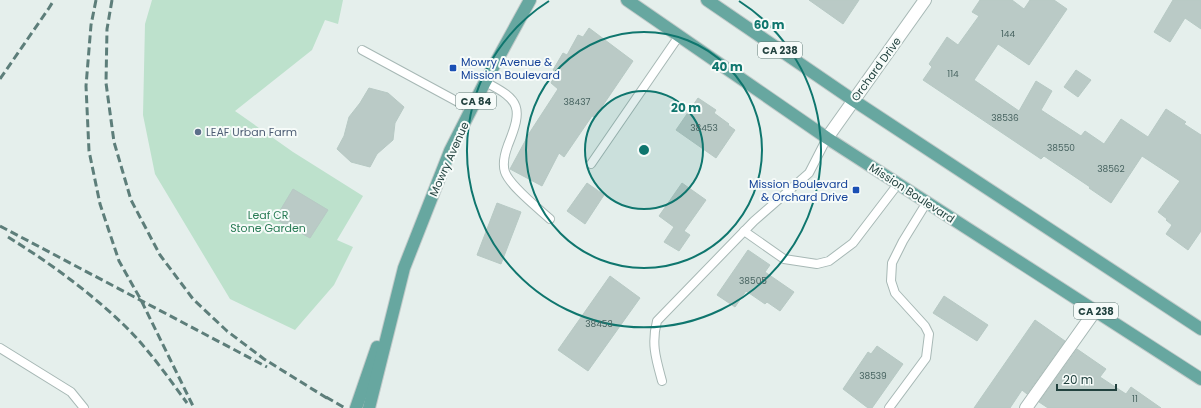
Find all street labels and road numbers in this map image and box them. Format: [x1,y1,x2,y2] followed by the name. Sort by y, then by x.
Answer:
[847,33,905,104] street label: Orchard Drive
[758,42,802,58] road number: CA 238
[456,93,496,109] road number: CA 84
[425,119,473,199] street label: Mowry Avenue
[866,159,958,227] street label: Mission Boulevard
[1074,303,1118,319] road number: CA 238

